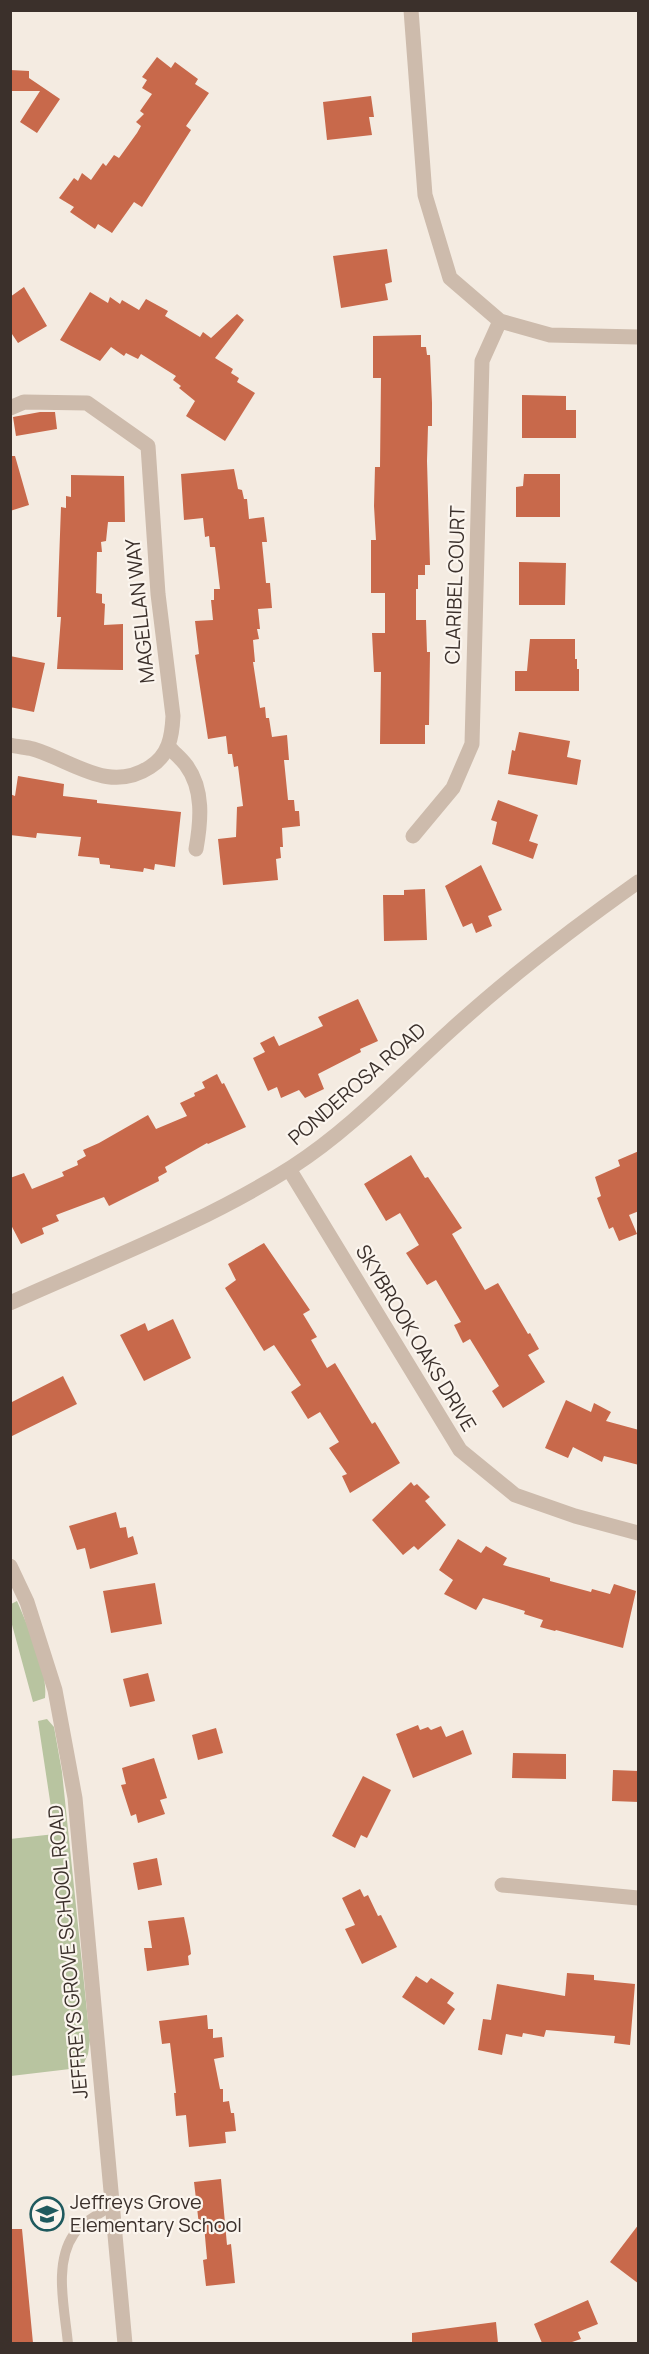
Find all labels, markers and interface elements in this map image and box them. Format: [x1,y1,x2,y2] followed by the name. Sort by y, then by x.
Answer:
[438,505,471,665] street label: CLARIBEL COURT
[118,537,161,685] street label: MAGELLAN WAY
[282,1016,431,1151] street label: PONDEROSA ROAD
[350,1239,483,1436] street label: SKYBROOK OAKS DRIVE
[41,1804,94,2100] street label: JEFFREYS GROVE SCHOOL ROAD
[70,2188,242,2238] place label: Jeffreys Grove Elementary School
[29,2196,65,2232] school or university icon: Jeffreys Grove Elementary School

